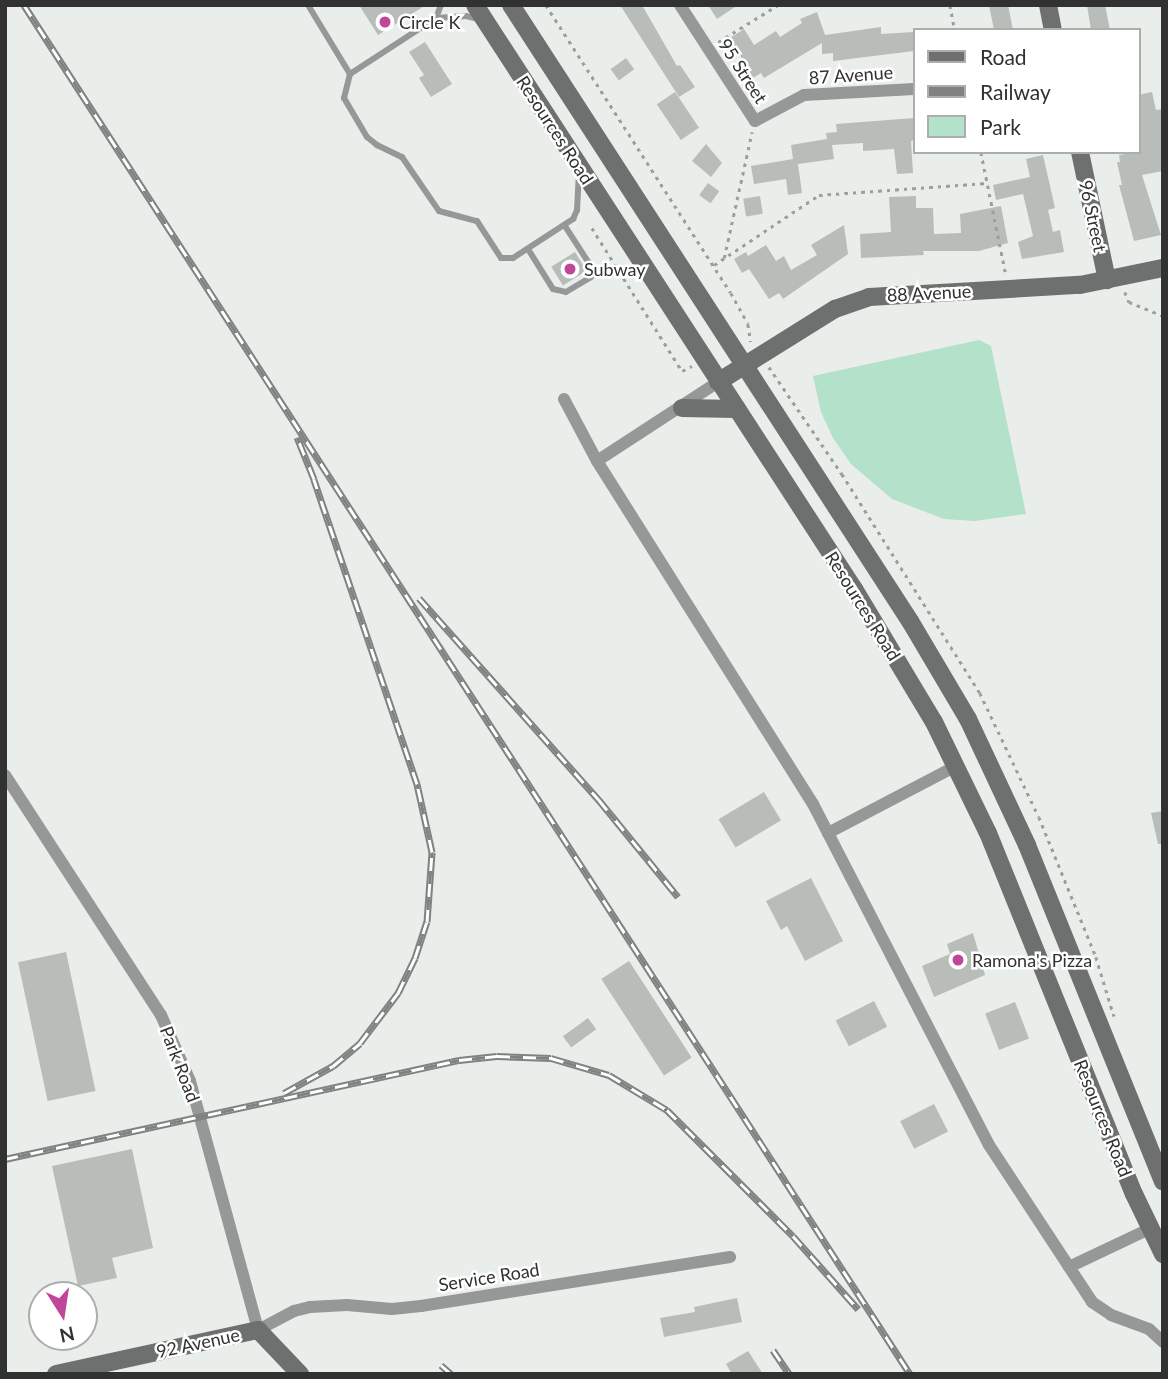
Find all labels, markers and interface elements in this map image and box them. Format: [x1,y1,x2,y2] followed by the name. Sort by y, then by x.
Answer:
[399,11,460,33] place label: Circle K
[377,14,393,30] marker: Circle K
[912,28,1140,154] legend
[714,35,772,107] street label: 95 Street
[980,44,1027,69] text: Road
[808,61,894,89] street label: 87 Avenue
[512,72,598,188] street label: Resources Road
[980,79,1051,104] text: Railway
[980,114,1021,139] text: Park
[1075,178,1111,254] street label: 96 Street
[584,258,646,280] place label: Subway
[562,261,578,277] marker: Subway
[886,280,972,306] street label: 88 Avenue
[821,547,905,665] street label: Resources Road
[972,949,1092,971] place label: Ramona's Pizza
[950,952,966,968] marker: Ramona's Pizza
[156,1023,204,1105] street label: Park Road
[1070,1056,1136,1180] street label: Resources Road
[437,1258,541,1296] street label: Service Road
[28,1281,98,1351] north arrow
[58,1322,77,1348] text: N
[154,1324,242,1362] street label: 92 Avenue

